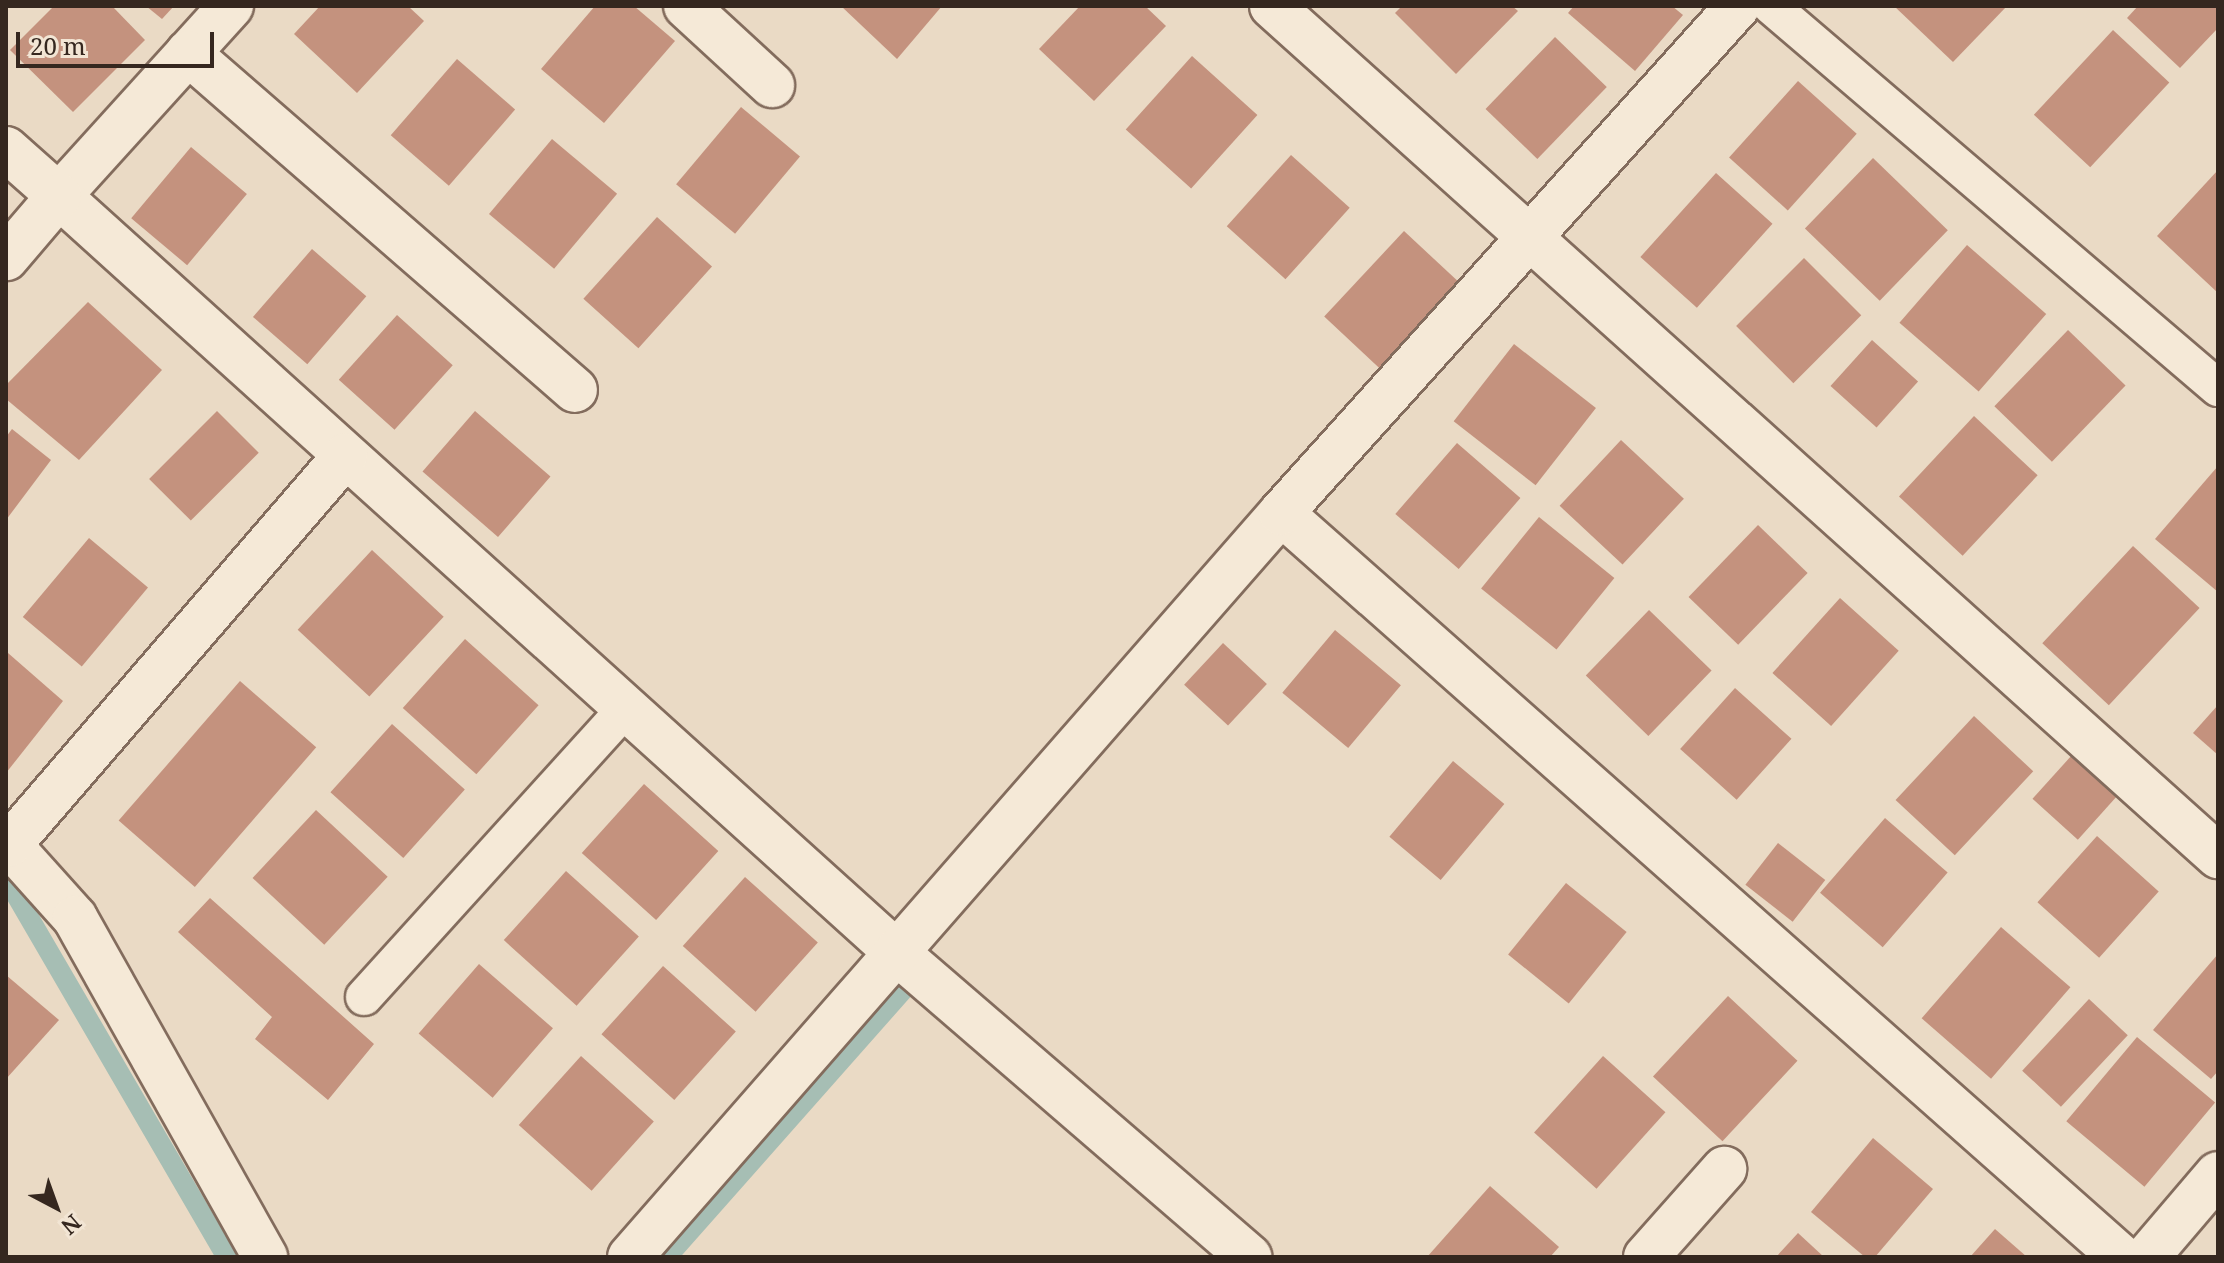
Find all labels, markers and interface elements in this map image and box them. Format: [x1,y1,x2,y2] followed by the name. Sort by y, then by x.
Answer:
[20,16,218,66] scale bar
[30,29,86,62] text: 20 m
[16,1167,96,1247] north arrow
[55,1208,88,1242] text: N

